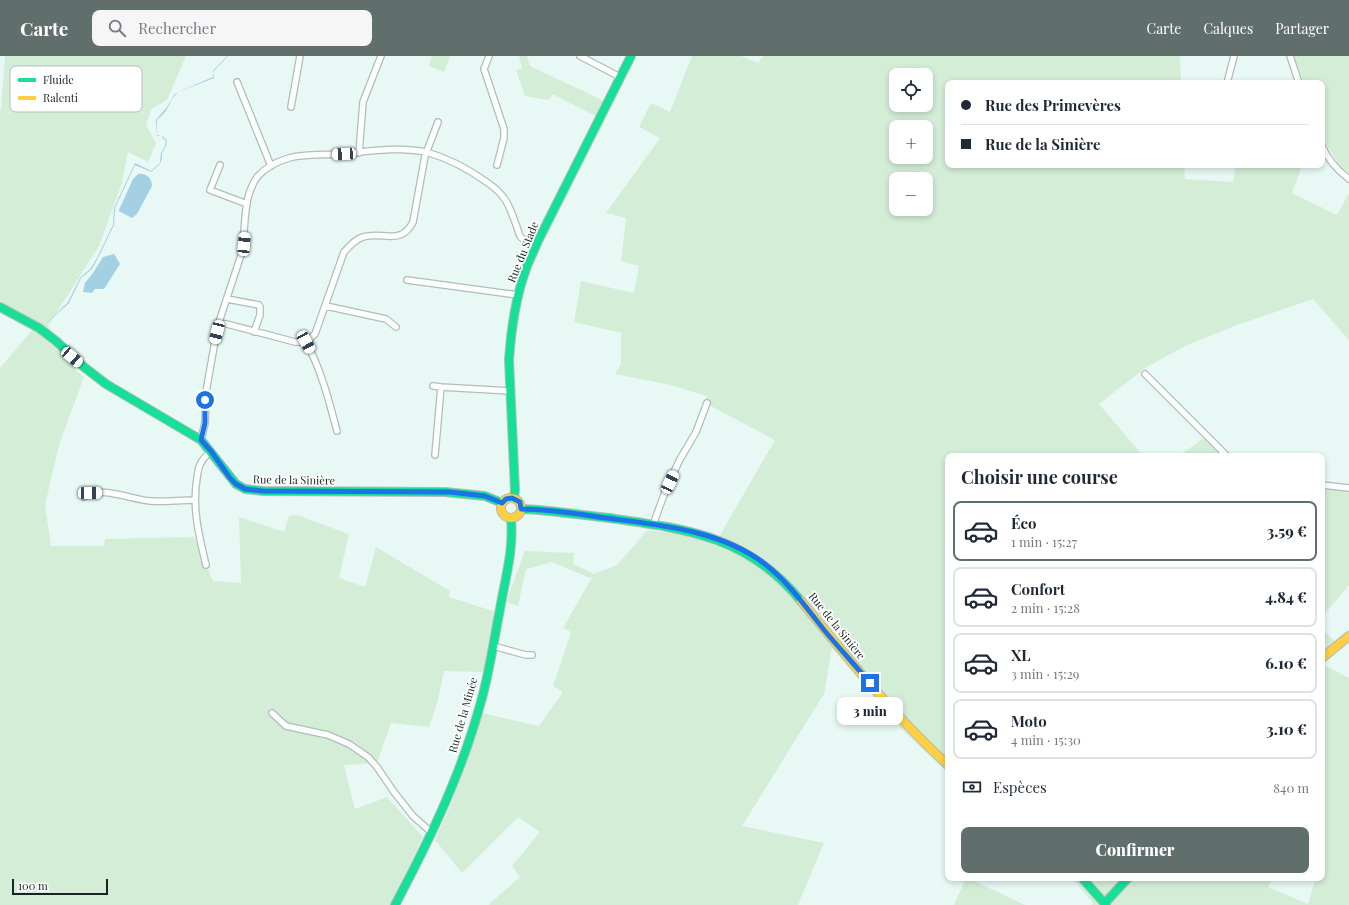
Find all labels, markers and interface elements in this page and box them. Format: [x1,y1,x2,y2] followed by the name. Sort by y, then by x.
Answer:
[92,10,372,46] search box
[20,15,68,41] text: Carte
[106,17,128,39] icon: search
[138,18,216,38] text: Rechercher
[1147,19,1181,38] text: Carte
[1203,19,1253,38] text: Calques
[1275,19,1329,38] text: Partager
[10,66,142,112] legend
[889,68,933,216] map controls
[889,68,933,112] button: locate
[43,72,74,87] text: Fluide
[43,90,78,105] text: Ralenti
[985,95,1121,115] text: Rue des Primevères
[889,120,933,164] button: +
[985,134,1100,154] text: Rue de la Sinière
[332,147,356,161] car
[889,172,933,216] button: −
[503,219,542,285] street label: Rue du Stade
[237,232,251,256] car
[208,319,226,345] car
[295,329,317,355] car
[59,345,85,369] car
[196,391,214,409] route start
[961,465,1118,489] text: Choisir une course
[659,469,681,495] car
[253,471,336,488] street label: Rue de la Sinière
[78,487,102,499] car
[963,513,999,549] icon: car
[1011,513,1036,533] text: Éco
[1267,521,1307,541] text: 3.59 €
[1011,533,1077,550] text: 1 min · 15:27
[963,579,999,615] icon: car
[1011,579,1065,599] text: Confort
[1265,587,1307,607] text: 4.84 €
[806,589,869,663] street label: Rue de la Sinière
[1011,599,1080,616] text: 2 min · 15:28
[963,645,999,681] icon: car
[1011,645,1031,665] text: XL
[1265,653,1307,673] text: 6.10 €
[1011,665,1079,682] text: 3 min · 15:29
[861,674,879,692] route end
[445,675,481,754] street label: Rue de la Minée
[837,697,903,725] callout: 3 min
[853,702,887,719] text: 3 min
[963,711,999,747] icon: car
[1011,711,1047,731] text: Moto
[1266,719,1307,739] text: 3.10 €
[1011,731,1081,748] text: 4 min · 15:30
[961,776,983,798] icon: cash
[993,777,1047,797] text: Espèces
[1273,779,1309,796] text: 840 m
[961,827,1309,873] button: Confirmer
[12,877,108,896] scale bar
[18,878,48,893] text: 100 m

